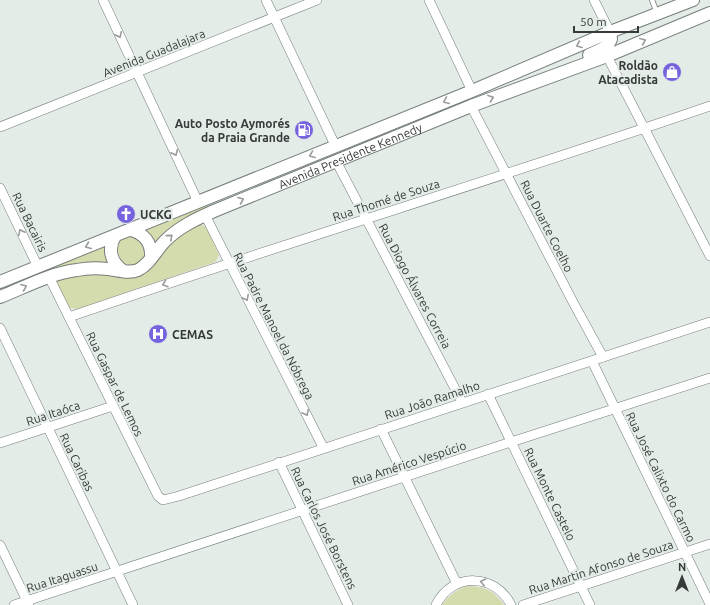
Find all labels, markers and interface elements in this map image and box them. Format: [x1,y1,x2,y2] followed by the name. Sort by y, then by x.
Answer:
[574,8,638,34] scale bar
[580,15,607,28] text: 50 m
[101,27,207,79] street label: Avenida Guadalajara
[114,31,122,39] one-way arrow
[639,37,646,45] one-way arrow
[575,40,583,48] one-way arrow
[598,59,658,86] place label: Roldão Atacadista
[661,61,683,83] shop icon: Roldão Atacadista
[487,95,494,103] one-way arrow
[443,96,451,104] one-way arrow
[175,117,290,144] place label: Auto Posto Aymorés da Praia Grande
[293,119,315,141] fuel station icon: Auto Posto Aymorés da Praia Grande
[276,120,424,191] street label: Avenida Presidente Kennedy
[170,149,178,156] one-way arrow
[309,150,316,158] one-way arrow
[331,177,441,223] street label: Rua Thomé de Souza
[518,178,576,274] street label: Rua Duarte Coelho
[10,190,50,254] street label: Rua Bacairis
[237,196,244,204] one-way arrow
[115,203,137,225] church icon: UCKG
[140,208,172,221] place label: UCKG
[377,221,453,351] street label: Rua Diogo Álvares Correia
[18,228,26,236] one-way arrow
[165,234,173,242] one-way arrow
[85,242,92,250] one-way arrow
[231,250,317,402] street label: Rua Padre Manoel da Nóbrega
[162,280,169,288] one-way arrow
[21,284,28,292] one-way arrow
[241,293,249,301] one-way arrow
[147,323,169,345] hospital icon: CEMAS
[172,328,213,341] place label: CEMAS
[84,330,146,438] street label: Rua Gaspar de Lemos
[383,378,481,422] street label: Rua João Ramalho
[24,398,82,428] street label: Rua Itaóca
[301,409,308,416] one-way arrow
[624,410,698,544] street label: Rua José Calixto do Carmo
[57,431,97,493] street label: Rua Caribas
[350,438,468,488] street label: Rua Américo Vespúcio
[522,445,578,543] street label: Rua Monte Castelo
[289,465,359,591] street label: Rua Carlos José Borstens
[527,537,675,597] street label: Rua Martin Afonso de Souza
[662,557,702,597] north arrow
[25,559,99,595] street label: Rua Itaguassu
[678,561,686,573] text: N
[480,578,486,586] one-way arrow

